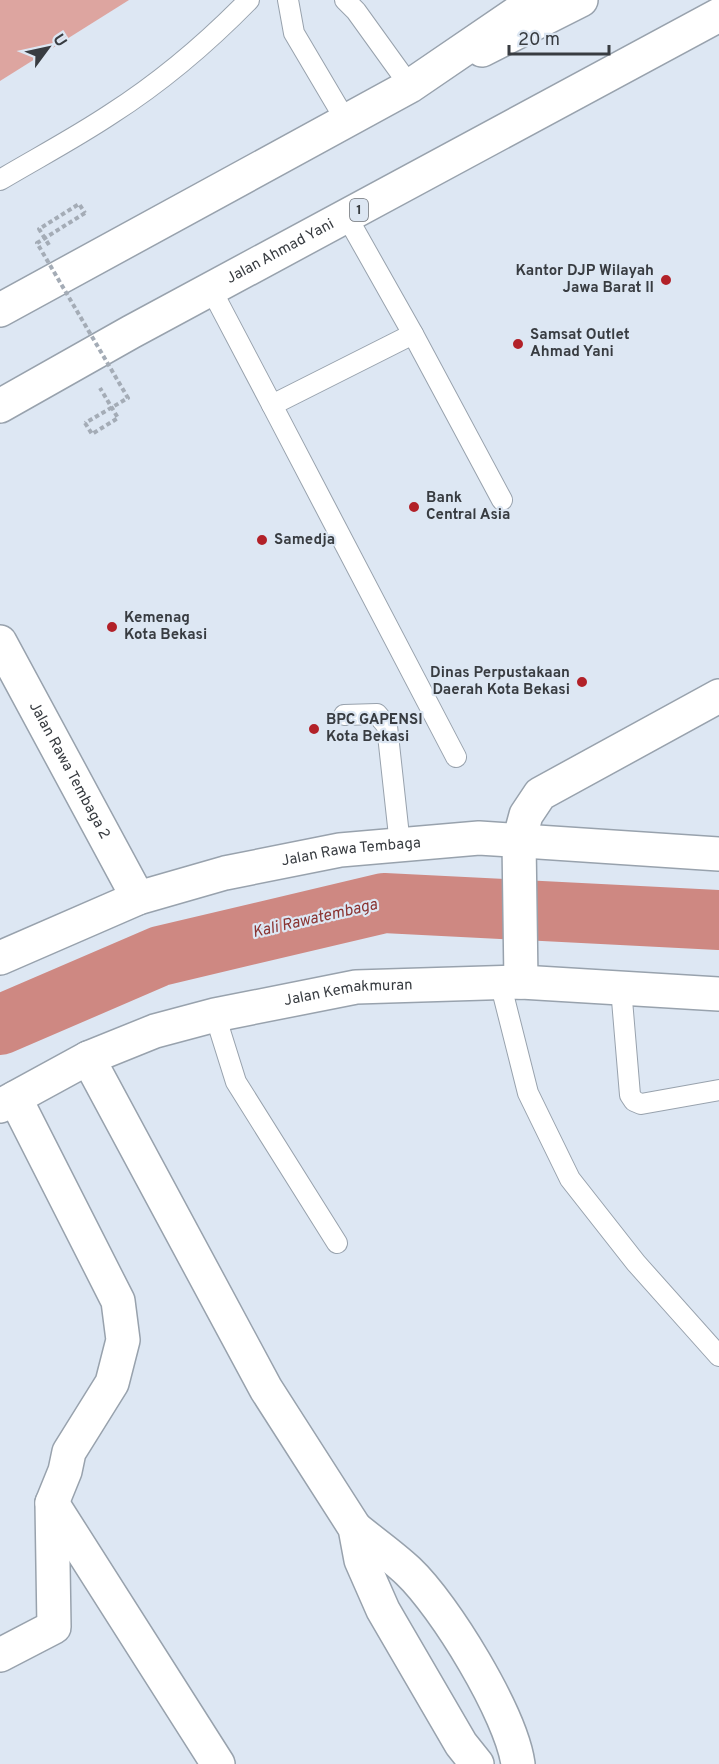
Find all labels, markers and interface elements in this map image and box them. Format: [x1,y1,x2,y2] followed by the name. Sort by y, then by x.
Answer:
[18,18,78,78] north arrow
[509,18,610,56] scale bar
[518,29,560,52] text: 20 m
[47,31,70,51] text: U
[350,199,368,221] road number: 1
[223,215,337,288] street label: Jalan Ahmad Yani
[516,262,654,298] place label: Kantor DJP Wilayah Jawa Barat II
[659,273,673,287] marker: Kantor DJP Wilayah Jawa Barat II
[530,326,630,362] place label: Samsat Outlet Ahmad Yani
[511,337,525,351] marker: Samsat Outlet Ahmad Yani
[426,489,510,525] place label: Bank Central Asia
[407,500,421,514] marker: Bank Central Asia
[274,531,335,550] place label: Samedja
[255,533,269,547] marker: Samedja
[124,609,207,645] place label: Kemenag Kota Bekasi
[105,620,119,634] marker: Kemenag Kota Bekasi
[430,664,570,700] place label: Dinas Perpustakaan Daerah Kota Bekasi
[575,675,589,689] marker: Dinas Perpustakaan Daerah Kota Bekasi
[25,698,114,843] street label: Jalan Rawa Tembaga 2
[326,711,423,747] place label: BPC GAPENSI Kota Bekasi
[307,722,321,736] marker: BPC GAPENSI Kota Bekasi
[280,834,422,871] street label: Jalan Rawa Tembaga
[251,895,380,943] water label: Kali Rawatembaga
[282,976,413,1011] street label: Jalan Kemakmuran

